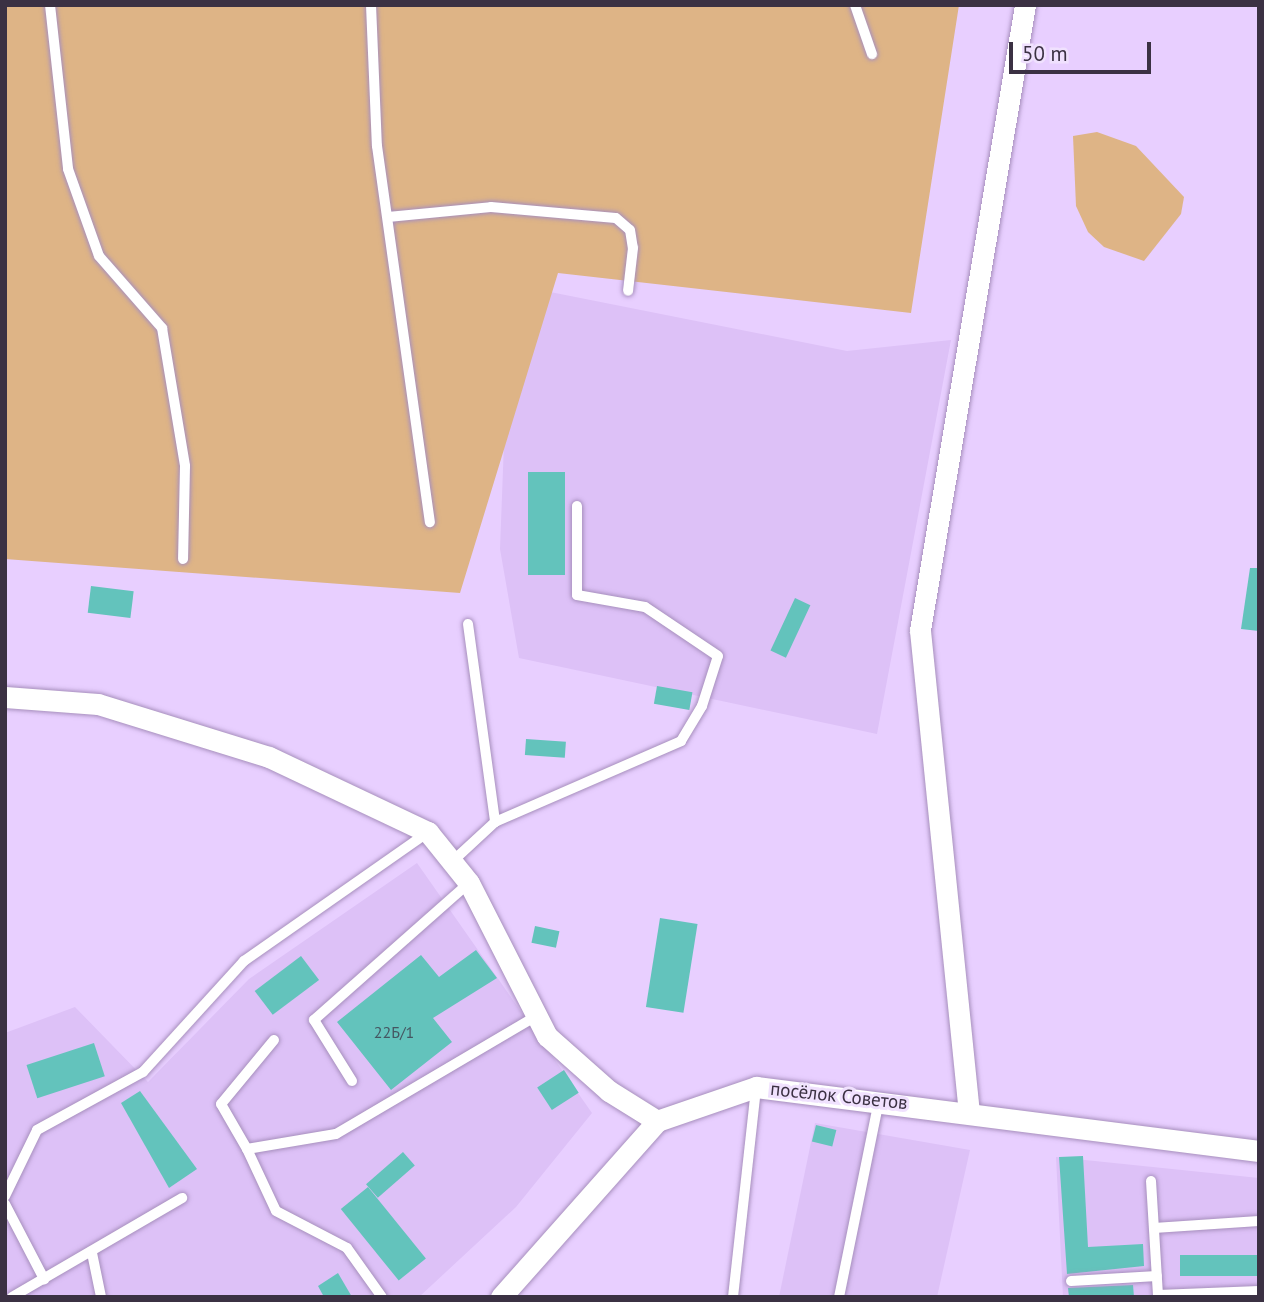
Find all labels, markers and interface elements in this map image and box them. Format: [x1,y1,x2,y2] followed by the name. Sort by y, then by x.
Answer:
[1012,28,1154,72] scale bar
[1022,40,1068,67] text: 50 m
[374,1022,414,1042] house number: 22Б/1
[769,1077,909,1115] street label: посёлок Советов

